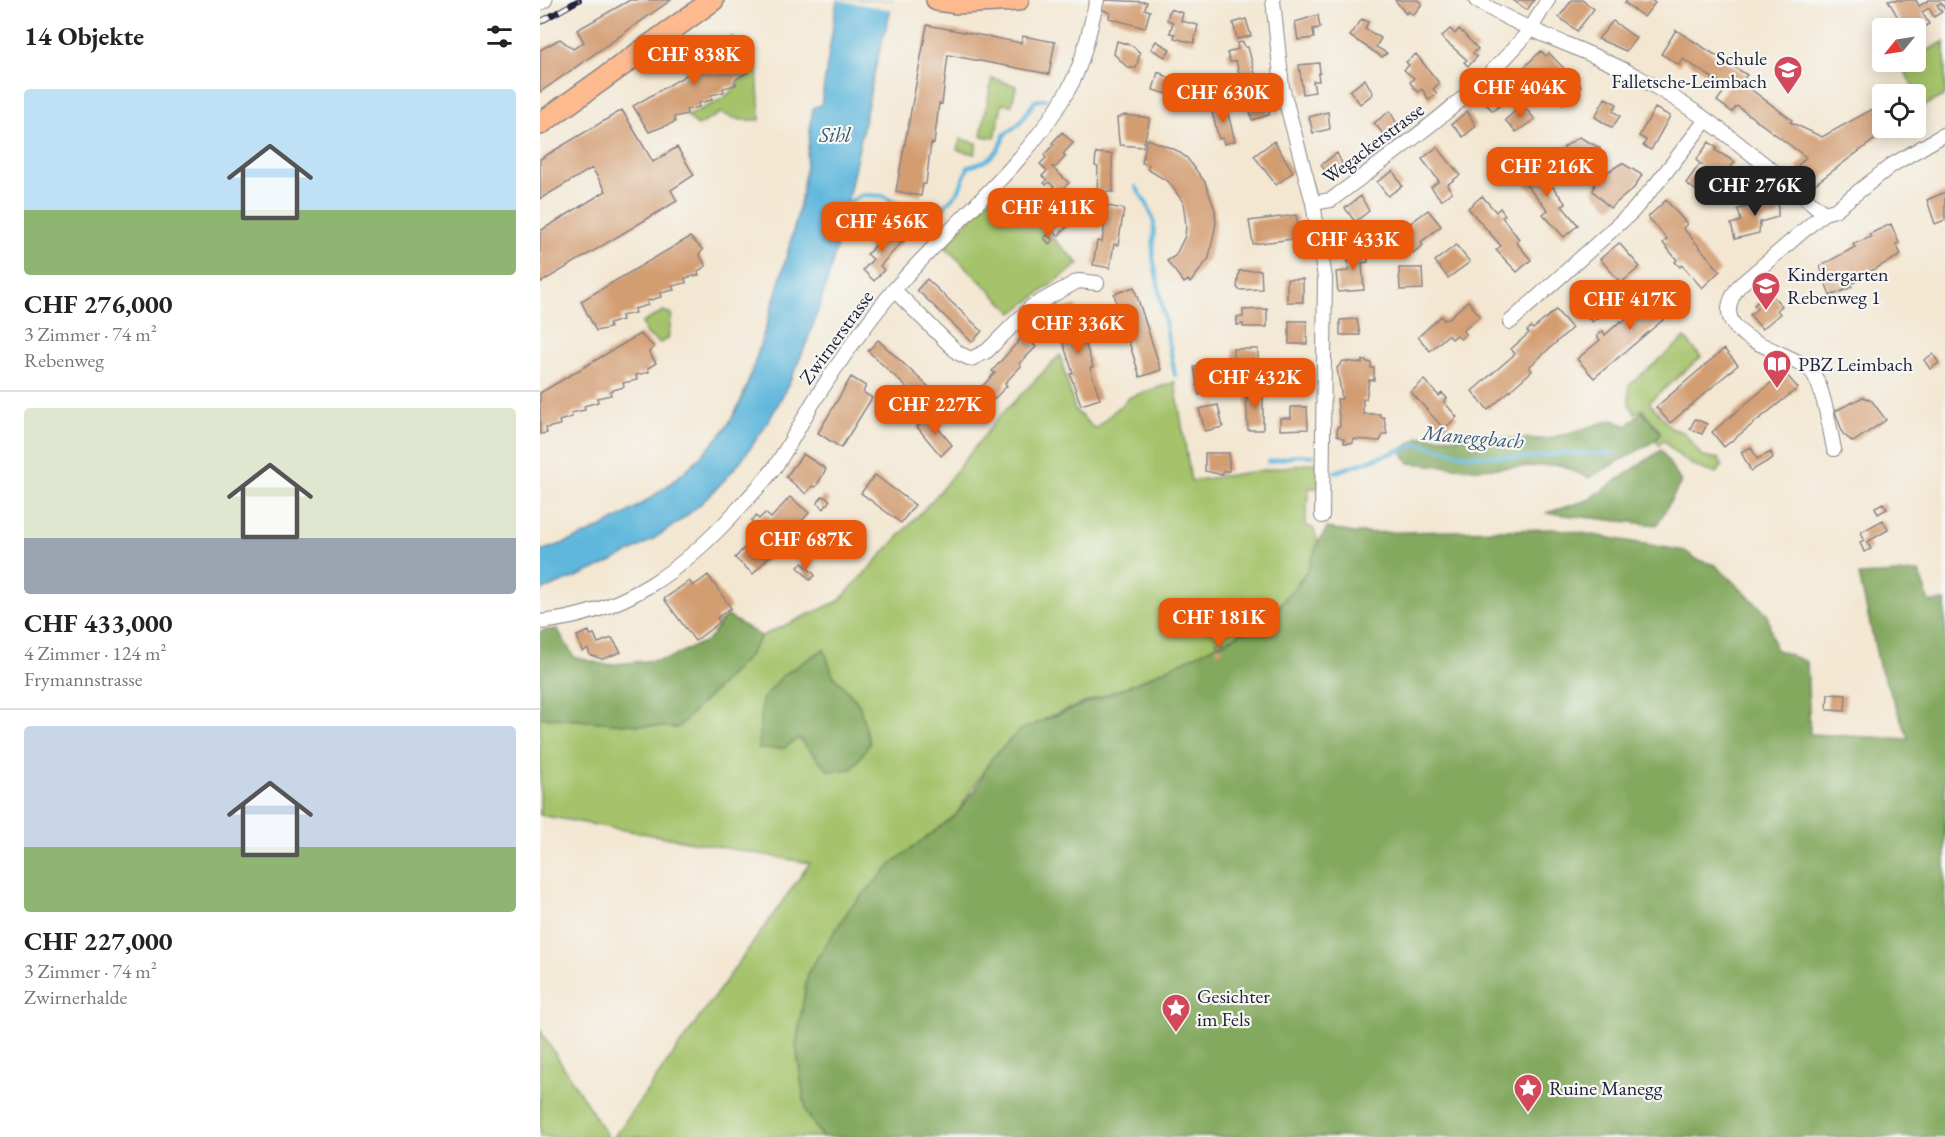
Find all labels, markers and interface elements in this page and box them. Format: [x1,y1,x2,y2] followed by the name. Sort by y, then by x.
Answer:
[1872,18,1926,72] north arrow
[1872,18,1926,138] map controls
[24,19,144,53] text: 14 Objekte
[483,20,516,53] icon: filters
[632,35,756,86] pin: CHF 838K
[648,41,740,67] text: CHF 838K
[1611,45,1767,94] place label: Schule Falletsche-Leimbach
[1772,54,1804,96] school or university icon: Schule Falletsche-Leimbach
[1458,68,1582,119] pin: CHF 404K
[1161,73,1285,124] pin: CHF 630K
[1474,74,1566,100] text: CHF 404K
[1177,79,1269,105] text: CHF 630K
[1872,84,1926,138] button: locate
[1317,96,1429,190] street label: Wegackerstrasse
[818,121,852,148] water label: Sihl
[216,128,324,236] icon: home
[1485,147,1609,198] pin: CHF 216K
[1501,153,1593,179] text: CHF 216K
[1693,166,1817,217] pin: CHF 276K
[1709,172,1801,198] text: CHF 276K
[986,188,1110,239] pin: CHF 411K
[1002,194,1094,220] text: CHF 411K
[820,202,944,253] pin: CHF 456K
[836,208,928,234] text: CHF 456K
[1291,220,1415,271] pin: CHF 433K
[1307,226,1399,252] text: CHF 433K
[1787,261,1889,310] place label: Kindergarten Rebenweg 1
[1750,270,1782,312] school or university icon: Kindergarten Rebenweg 1
[1568,280,1692,331] pin: CHF 417K
[793,284,879,389] street label: Zwirnerstrasse
[1584,286,1676,312] text: CHF 417K
[24,287,173,321] text: CHF 276,000
[1016,304,1140,355] pin: CHF 336K
[1032,310,1124,336] text: CHF 336K
[24,321,157,347] text: 3 Zimmer · 74 m²
[24,347,104,373] text: Rebenweg
[1761,348,1793,390] library icon: PBZ Leimbach
[1798,351,1913,377] place label: PBZ Leimbach
[1193,358,1317,409] pin: CHF 432K
[1209,364,1301,390] text: CHF 432K
[873,385,997,436] pin: CHF 227K
[889,391,981,417] text: CHF 227K
[1419,418,1525,454] water label: Maneggbach
[216,447,324,555] icon: home
[744,520,868,571] pin: CHF 687K
[760,526,852,552] text: CHF 687K
[1157,598,1281,649] pin: CHF 181K
[1173,604,1265,630] text: CHF 181K
[24,606,173,640] text: CHF 433,000
[24,640,167,666] text: 4 Zimmer · 124 m²
[24,666,142,692] text: Frymannstrasse
[216,765,324,873] icon: home
[24,924,173,958] text: CHF 227,000
[24,958,157,984] text: 3 Zimmer · 74 m²
[1197,983,1270,1032] place label: Gesichter im Fels
[24,984,127,1010] text: Zwirnerhalde
[1160,992,1192,1034] place icon: Gesichter im Fels
[1512,1072,1544,1114] place icon: Ruine Manegg
[1549,1075,1663,1101] place label: Ruine Manegg

